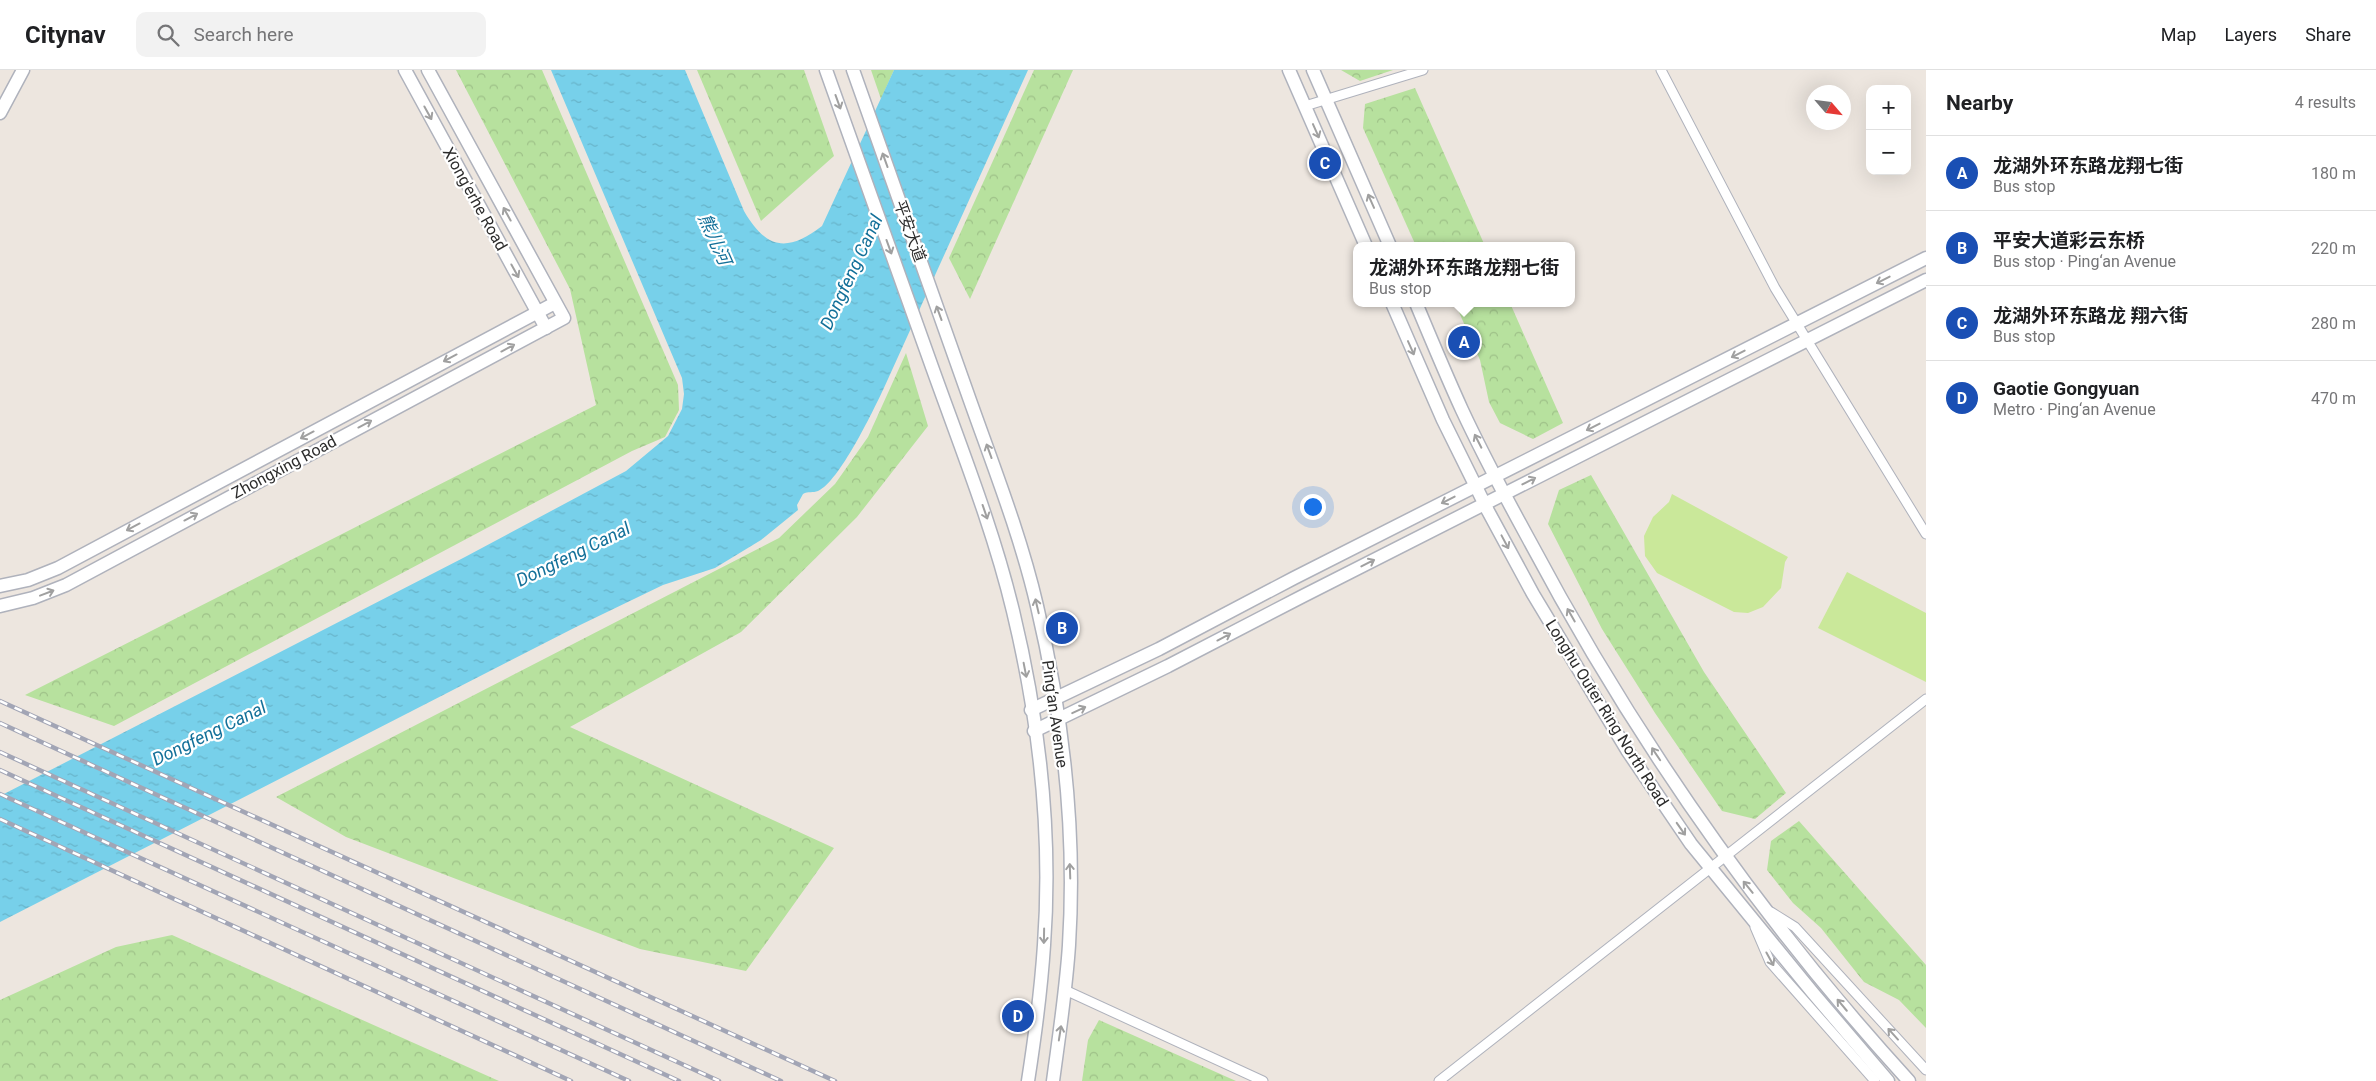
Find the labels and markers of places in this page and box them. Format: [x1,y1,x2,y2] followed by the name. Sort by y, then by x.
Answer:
[1309,144,1341,182] pin: C
[1448,323,1480,361] pin: A
[1046,609,1078,647] pin: B
[1002,997,1034,1035] pin: D

